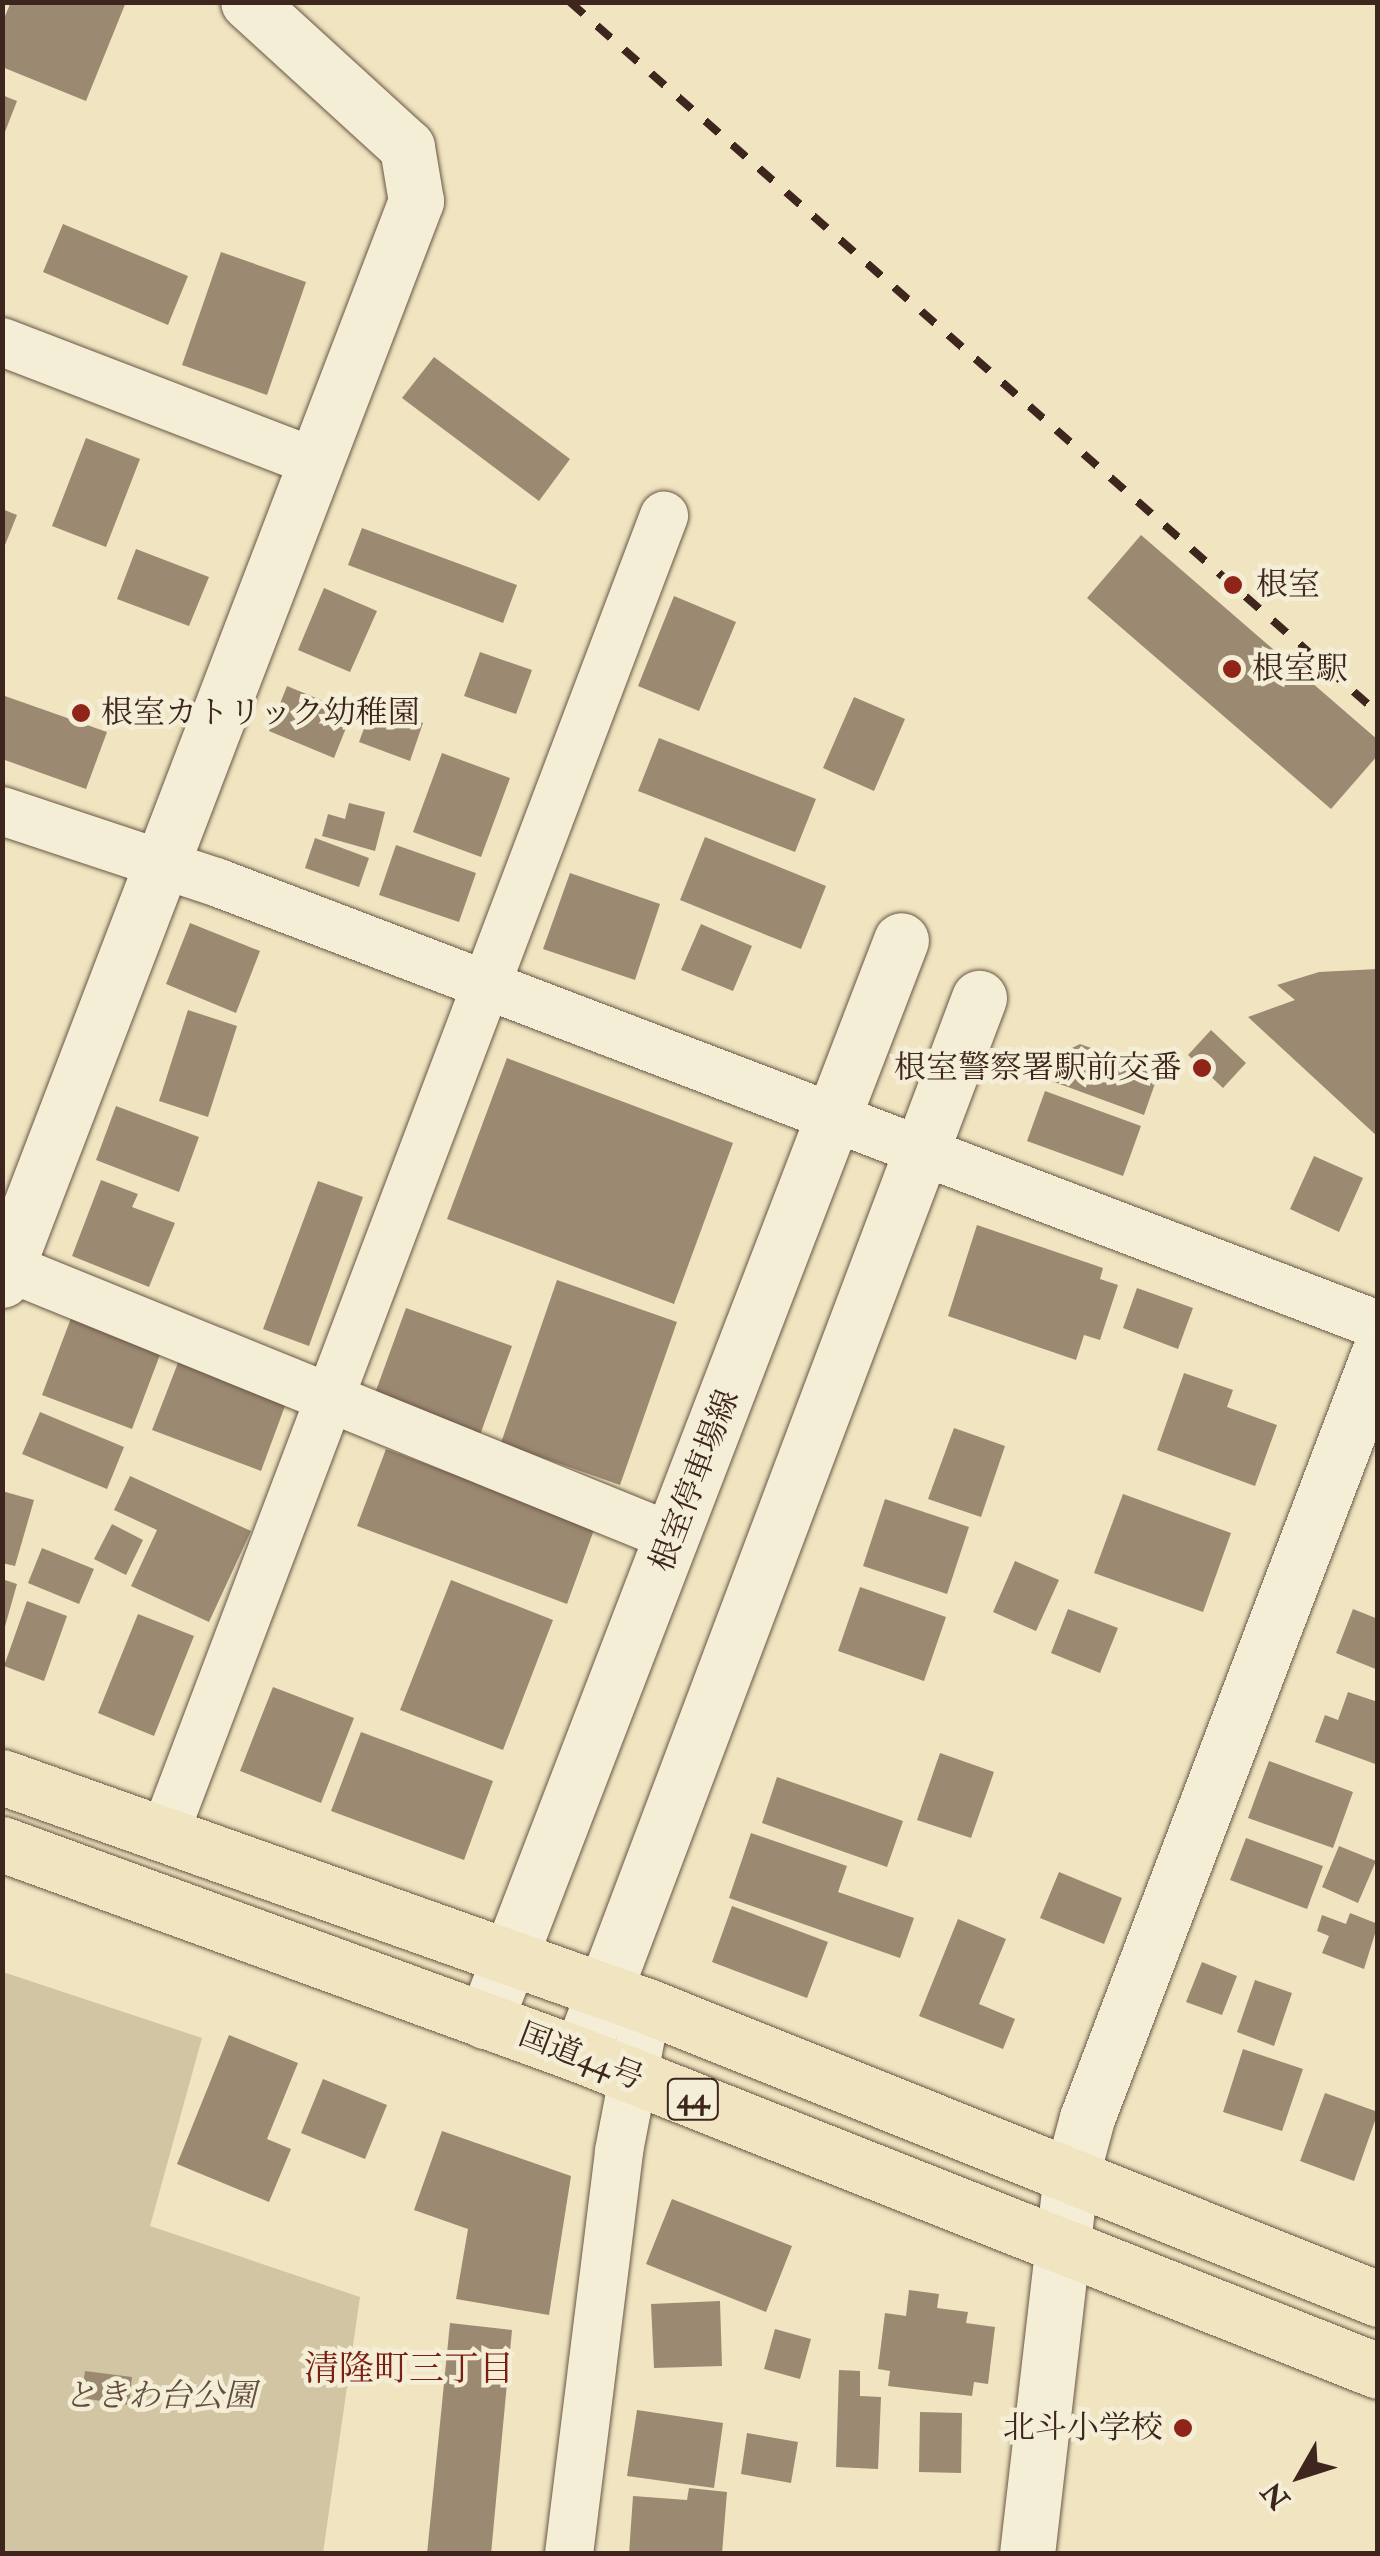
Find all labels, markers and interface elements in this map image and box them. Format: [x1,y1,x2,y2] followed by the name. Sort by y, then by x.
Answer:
[1256,566,1320,604] place label: 根室
[1220,572,1246,598] marker: 根室
[1252,650,1348,688] place label: 根室駅
[1221,658,1243,680] marker: 根室駅
[101,694,421,732] place label: 根室カトリック幼稚園
[70,702,92,724] marker: 根室カトリック幼稚園
[894,1049,1182,1087] place label: 根室警察署駅前交番
[1191,1057,1213,1079] marker: 根室警察署駅前交番
[643,1384,747,1578] street label: 根室停車場線
[513,2016,649,2098] street label: 国道44号
[666,2074,720,2124] road number: 44
[304,2348,514,2390] district label: 清隆町三丁目
[64,2377,256,2415] park label: ときわ台公園
[1003,2409,1163,2447] place label: 北斗小学校
[1172,2417,1194,2439] marker: 北斗小学校
[1250,2426,1350,2526] north arrow
[1255,2474,1298,2516] text: N

